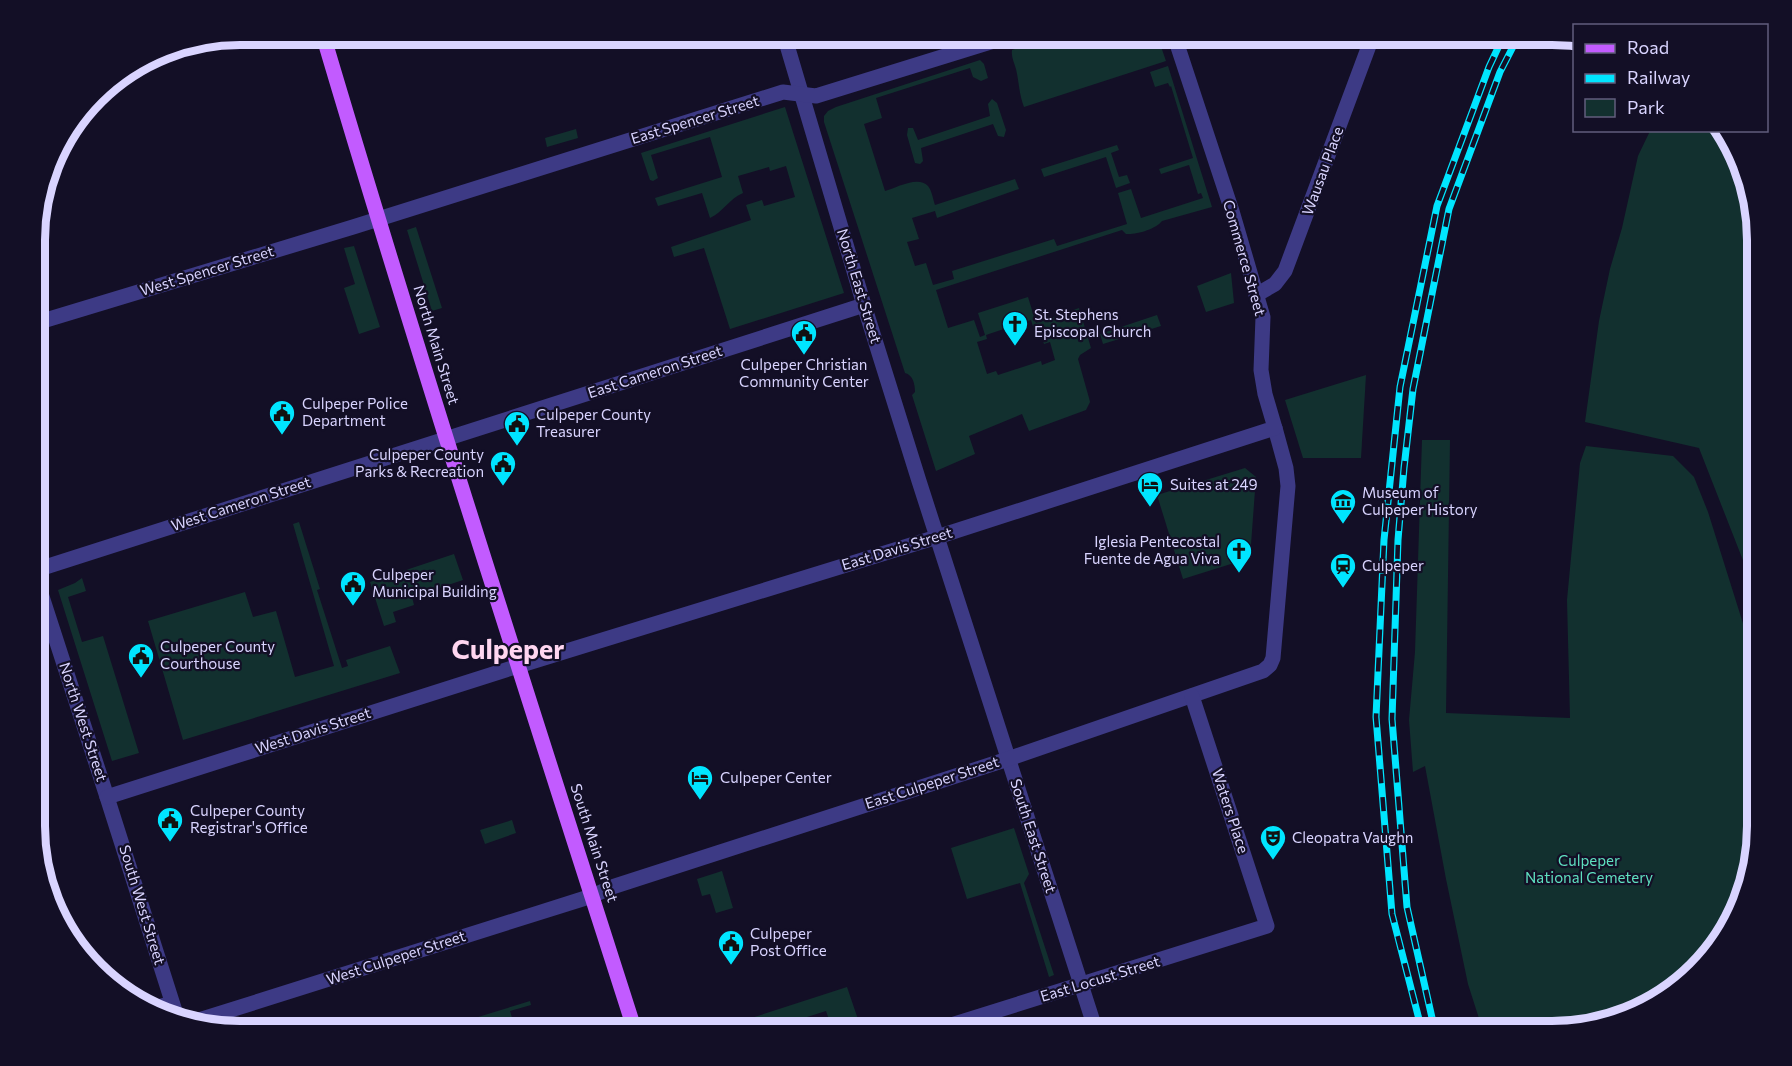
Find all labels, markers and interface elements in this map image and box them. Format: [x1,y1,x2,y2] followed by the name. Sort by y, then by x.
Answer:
[1573,24,1768,132] legend
[1627,36,1669,58] text: Road
[1627,66,1690,88] text: Railway
[628,91,761,147] street label: East Spencer Street
[1627,96,1665,118] text: Park
[1298,124,1346,217] street label: Wausau Place
[1220,198,1270,318] street label: Commerce Street
[834,226,886,345] street label: North East Street
[138,241,276,299] street label: West Spencer Street
[410,283,464,406] street label: North Main Street
[1034,305,1151,340] place label: St. Stephens Episcopal Church
[1000,309,1030,347] church icon: St. Stephens Episcopal Church
[789,318,819,356] public building icon: Culpeper Christian Community Center
[585,341,724,401] street label: East Cameron Street
[739,355,869,390] place label: Culpeper Christian Community Center
[302,394,408,429] place label: Culpeper Police Department
[267,398,297,436] public building icon: Culpeper Police Department
[536,405,651,440] place label: Culpeper County Treasurer
[502,409,532,447] public building icon: Culpeper County Treasurer
[355,445,484,480] place label: Culpeper County Parks & Recreation
[488,449,518,487] public building icon: Culpeper County Parks & Recreation
[1135,470,1165,508] hotel icon: Suites at 249
[169,472,313,534] street label: West Cameron Street
[1170,475,1258,493] place label: Suites at 249
[1362,483,1478,518] place label: Museum of Culpeper History
[1328,487,1358,525] museum icon: Museum of Culpeper History
[839,523,954,573] street label: East Davis Street
[1084,532,1220,567] place label: Iglesia Pentecostal Fuente de Agua Viva
[1224,536,1254,574] church icon: Iglesia Pentecostal Fuente de Agua Viva
[1328,551,1358,589] station icon: Culpeper
[1362,556,1424,574] place label: Culpeper
[372,565,497,600] place label: Culpeper Municipal Building
[338,569,368,607] public building icon: Culpeper Municipal Building
[452,632,564,665] district label: Culpeper
[160,637,275,672] place label: Culpeper County Courthouse
[126,641,156,679] public building icon: Culpeper County Courthouse
[56,660,112,784] street label: North West Street
[253,703,373,757] street label: West Davis Street
[862,752,1001,812] street label: East Culpeper Street
[685,763,715,801] hotel icon: Culpeper Center
[1209,766,1253,855] street label: Waters Place
[720,768,832,786] place label: Culpeper Center
[1007,776,1061,895] street label: South East Street
[567,781,623,904] street label: South Main Street
[190,801,308,836] place label: Culpeper County Registrar's Office
[155,805,185,843] public building icon: Culpeper County Registrar's Office
[1258,823,1288,861] theatre icon: Cleopatra Vaughn
[1292,828,1413,846] place label: Cleopatra Vaughn
[116,843,170,967] street label: South West Street
[1525,851,1653,886] park label: Culpeper National Cemetery
[750,924,827,959] place label: Culpeper Post Office
[324,926,468,988] street label: West Culpeper Street
[716,928,746,966] public building icon: Culpeper Post Office
[1038,951,1162,1005] street label: East Locust Street

